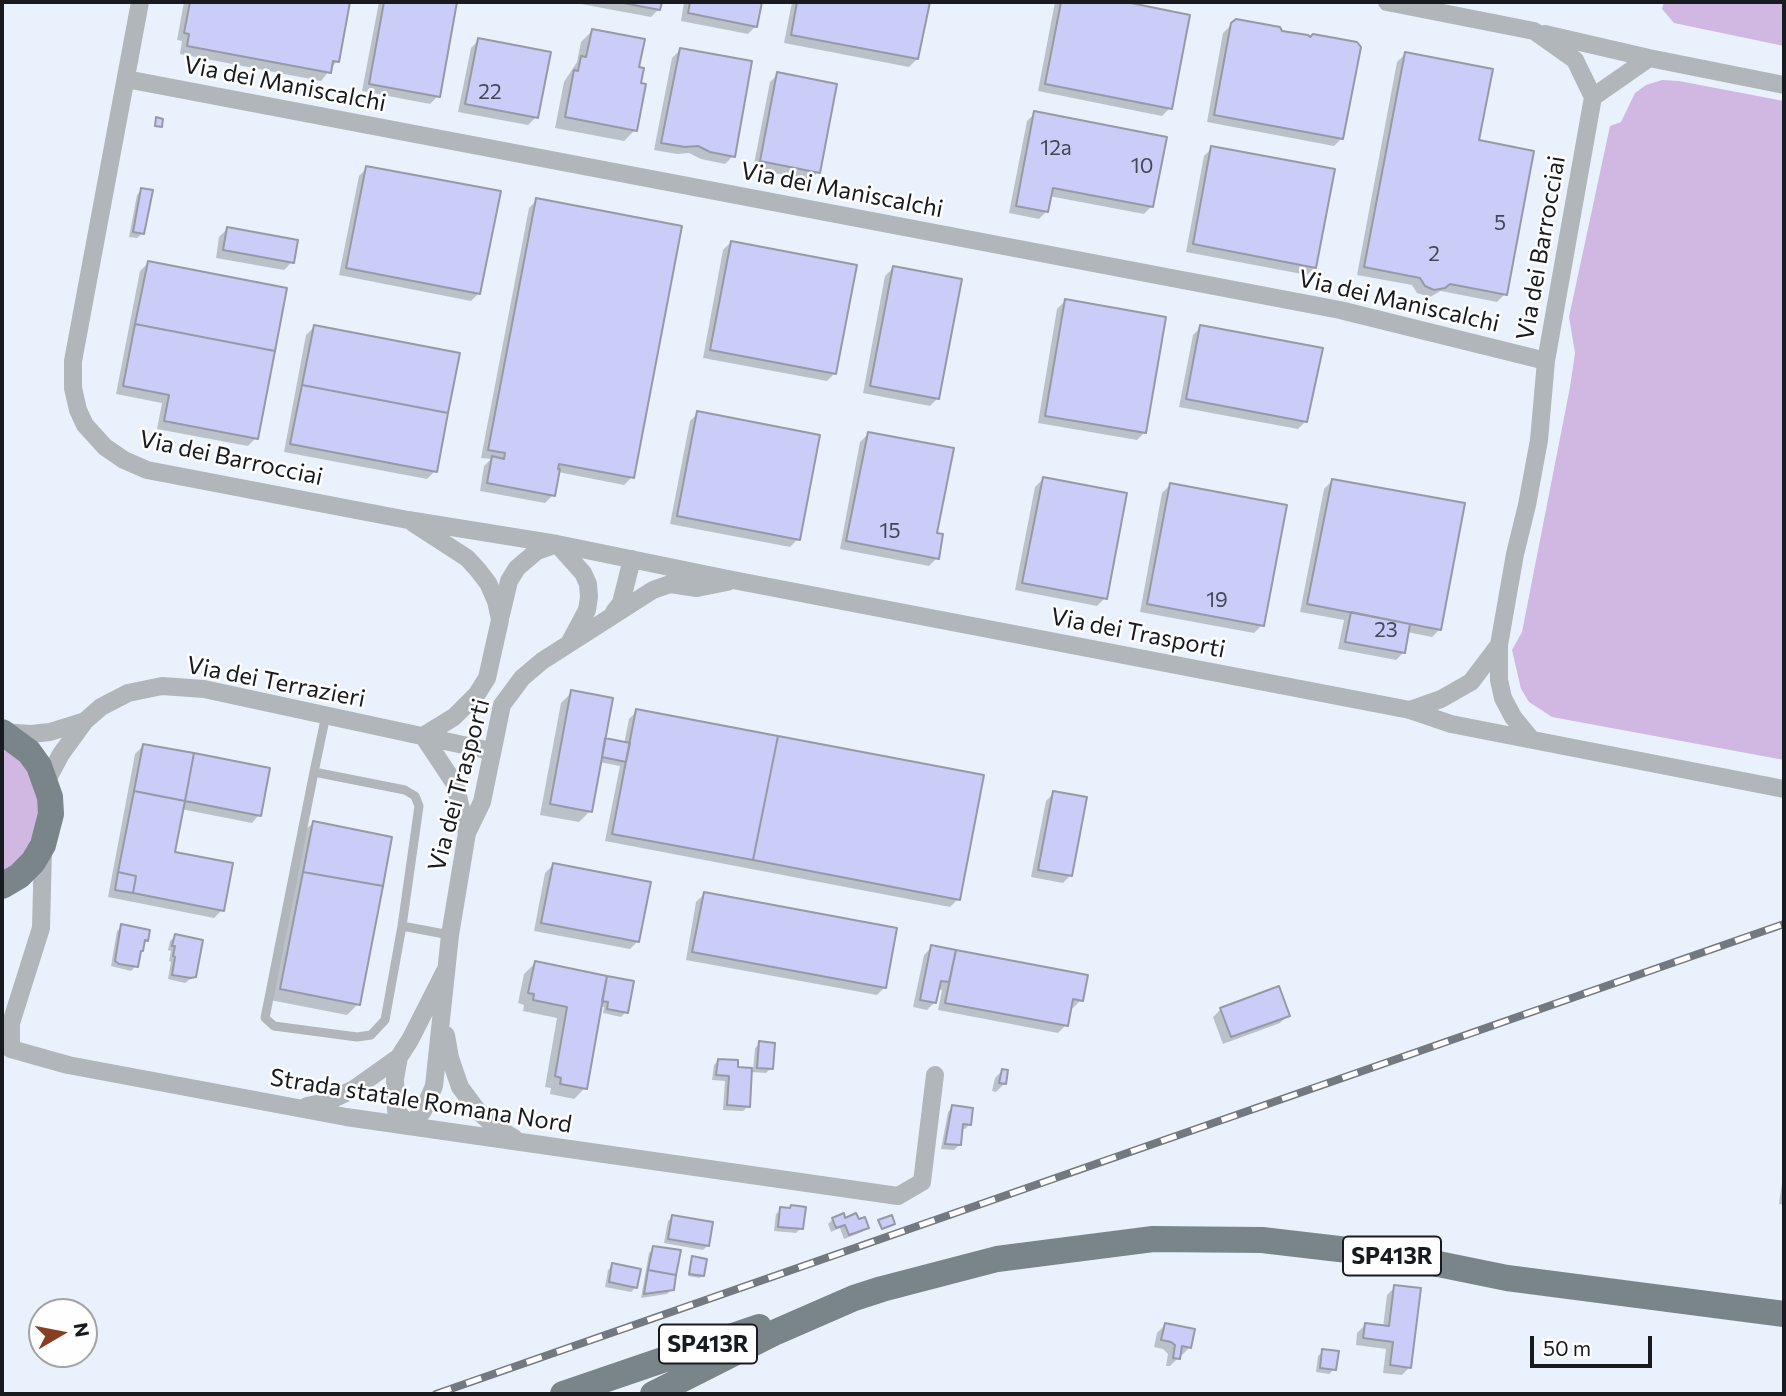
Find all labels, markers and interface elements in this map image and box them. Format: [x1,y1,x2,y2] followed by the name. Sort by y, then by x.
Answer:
[181,50,389,118] street label: Via dei Maniscalchi
[478,79,502,105] house number: 22
[1040,135,1072,161] house number: 12a
[1131,153,1153,179] house number: 10
[1511,153,1571,343] street label: Via dei Barrocciai
[738,156,946,224] street label: Via dei Maniscalchi
[1494,210,1506,236] house number: 5
[1428,241,1440,267] house number: 2
[1296,264,1502,338] street label: Via dei Maniscalchi
[137,424,325,492] street label: Via dei Barrocciai
[879,518,901,544] house number: 15
[1206,587,1228,613] house number: 19
[1048,602,1228,664] street label: Via dei Trasporti
[1374,617,1398,643] house number: 23
[184,651,368,713] street label: Via dei Terrazieri
[422,696,496,874] street label: Via dei Trasporti
[268,1063,574,1139] street label: Strada statale Romana Nord
[1343,1236,1441,1275] road number: SP413R
[28,1298,98,1368] north arrow
[70,1321,95,1339] text: N
[1534,1322,1656,1366] scale bar
[659,1324,757,1364] road number: SP413R
[1543,1335,1591,1360] text: 50 m

